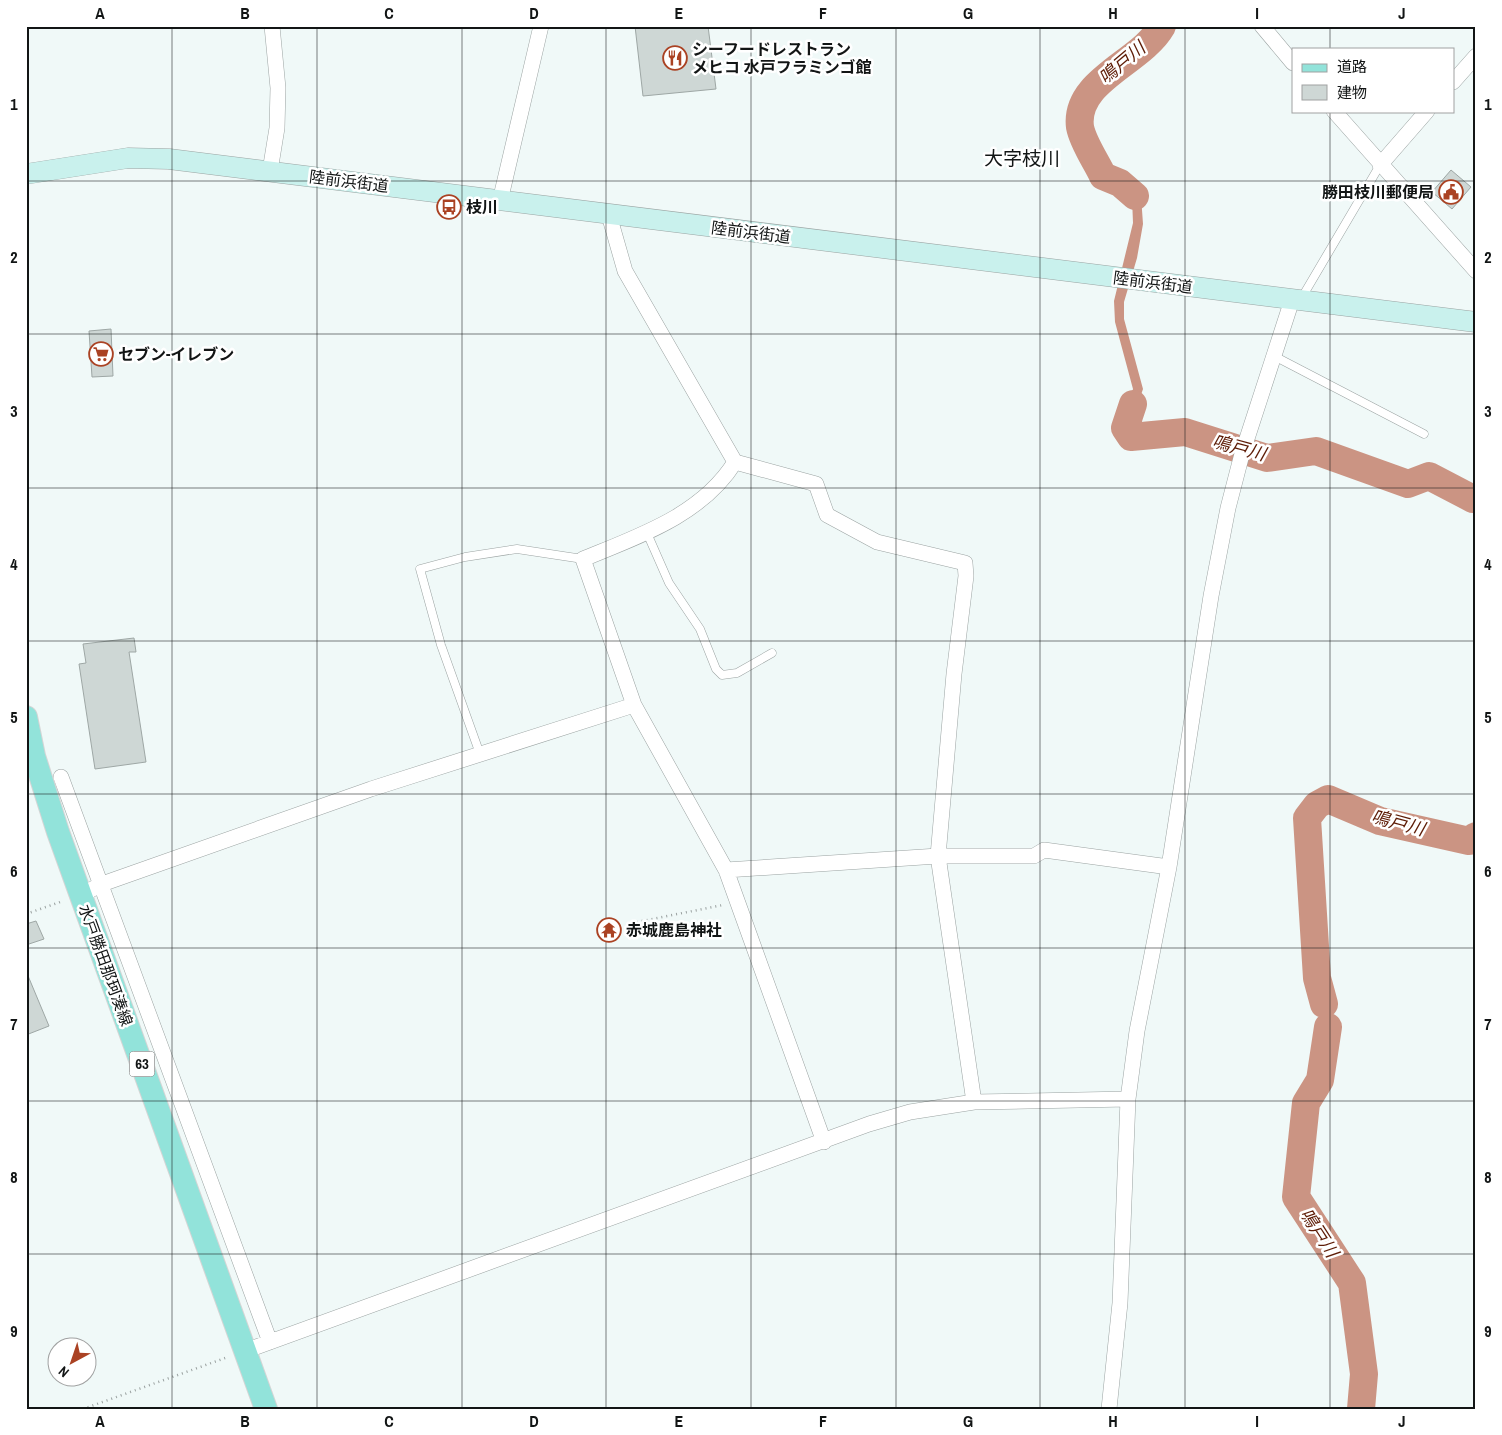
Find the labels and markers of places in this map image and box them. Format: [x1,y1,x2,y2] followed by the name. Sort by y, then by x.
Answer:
[692,38,872,78] place label: シーフードレストラン メヒコ 水戸フラミンゴ館
[662,45,688,71] restaurant icon: シーフードレストラン メヒコ 水戸フラミンゴ館
[1438,179,1464,205] public building icon: 勝田枝川郵便局
[1322,181,1434,203] place label: 勝田枝川郵便局
[436,194,462,220] bus stop icon: 枝川
[466,196,498,218] place label: 枝川
[88,341,114,367] supermarket icon: セブン-イレブン
[118,343,234,365] place label: セブン-イレブン
[596,917,622,943] temple icon: 赤城鹿島神社
[626,919,722,941] place label: 赤城鹿島神社

